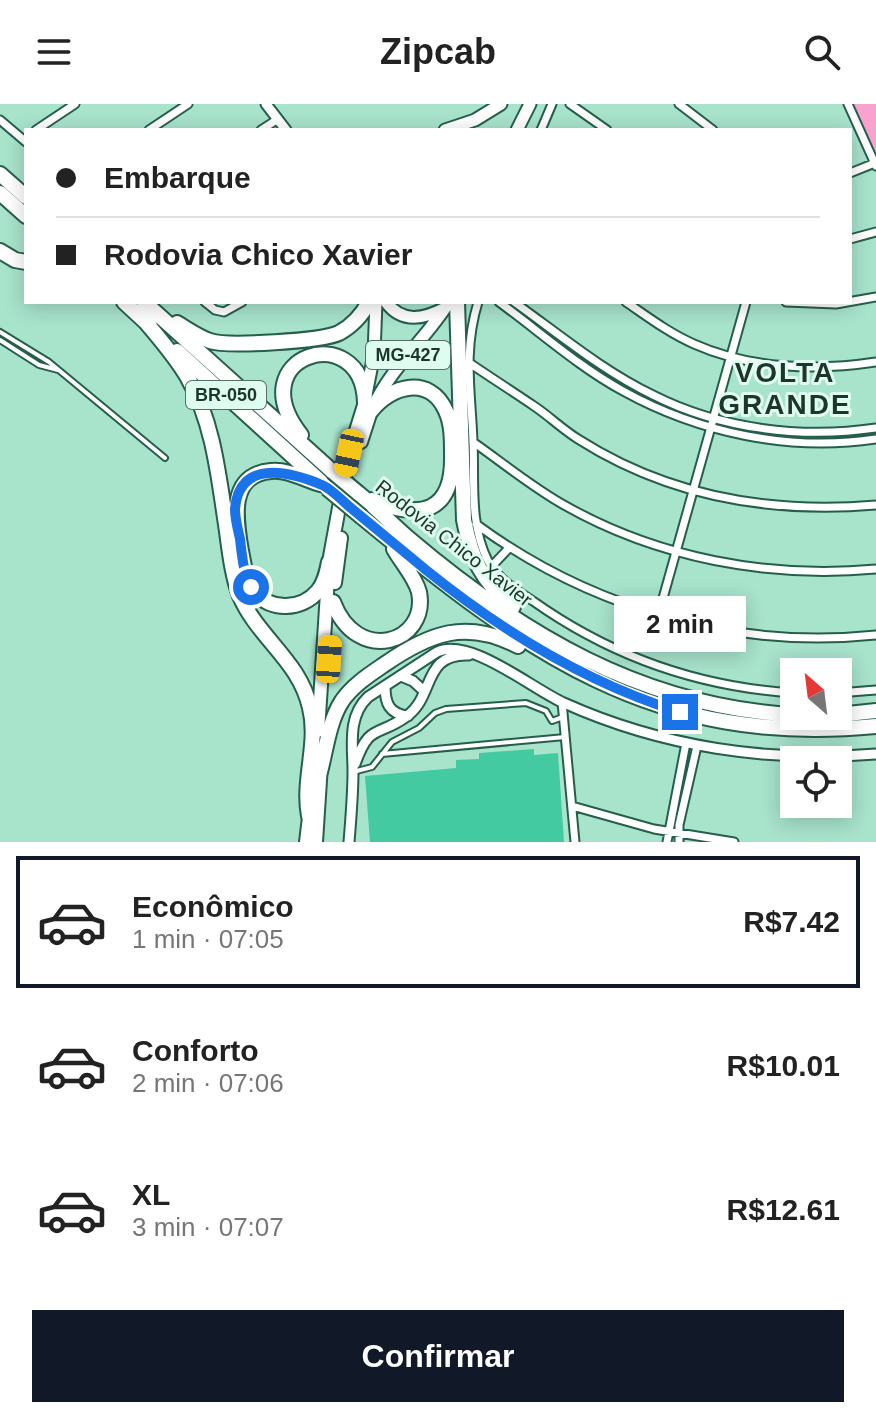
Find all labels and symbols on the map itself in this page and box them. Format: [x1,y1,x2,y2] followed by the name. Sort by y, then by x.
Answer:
[366,341,450,369] road number: MG-427
[718,357,852,420] district label: VOLTA GRANDE
[186,381,266,409] road number: BR-050
[332,427,366,479] car
[371,475,537,611] street label: Rodovia Chico Xavier
[233,569,269,605] route start
[614,596,746,652] callout: 2 min
[315,634,343,684] car
[780,658,852,730] north arrow
[662,694,698,730] route end

